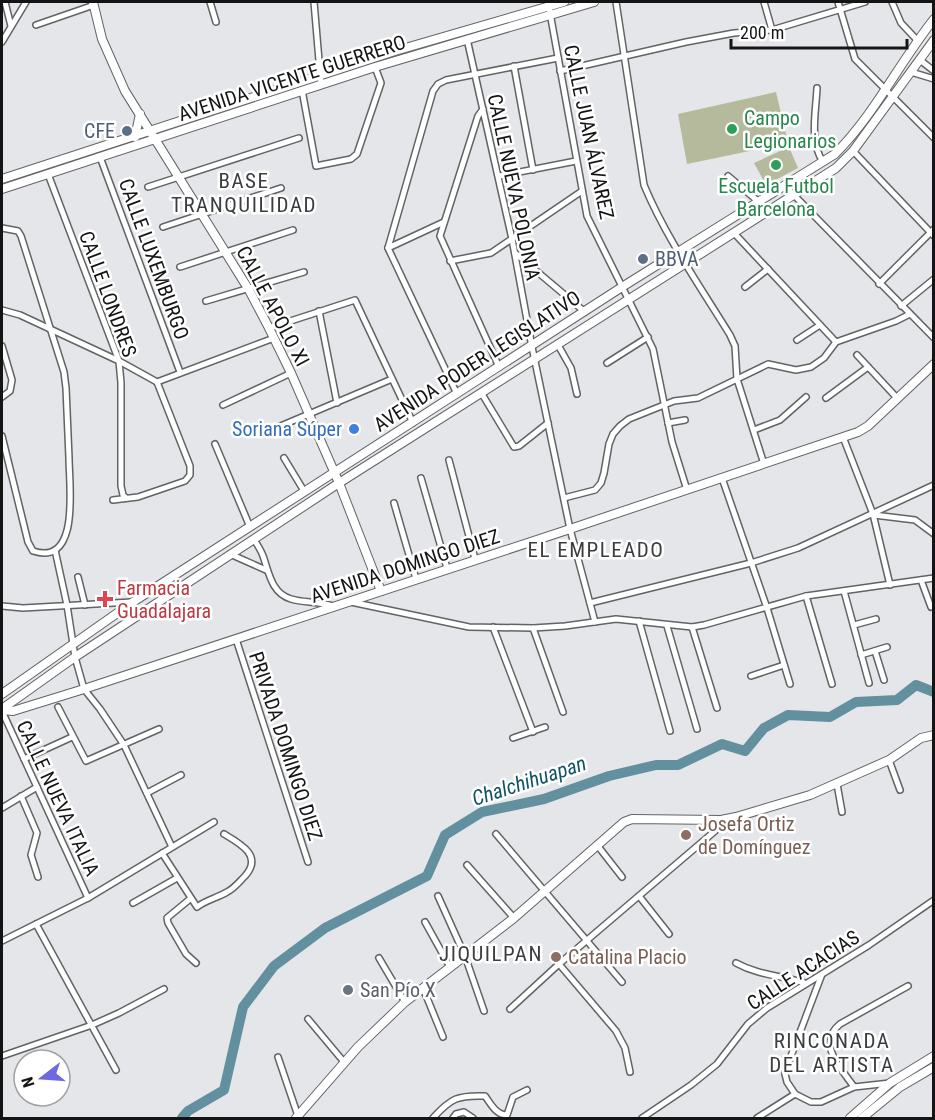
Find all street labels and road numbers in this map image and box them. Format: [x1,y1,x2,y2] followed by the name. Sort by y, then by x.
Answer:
[175,30,409,126] street label: AVENIDA VICENTE GUERRERO
[559,42,619,222] street label: CALLE JUAN ÁLVAREZ
[483,92,546,283] street label: CALLE NUEVA POLONIA
[114,175,194,343] street label: CALLE LUXEMBURGO
[74,228,142,360] street label: CALLE LONDRES
[231,242,315,370] street label: CALLE APOLO XI
[369,285,585,437] street label: AVENIDA PODER LEGISLATIVO
[307,524,503,608] street label: AVENIDA DOMINGO DIEZ
[244,649,328,843] street label: PRIVADA DOMINGO DIEZ
[11,716,105,880] street label: CALLE NUEVA ITALIA
[742,925,864,1015] street label: CALLE ACACIAS

